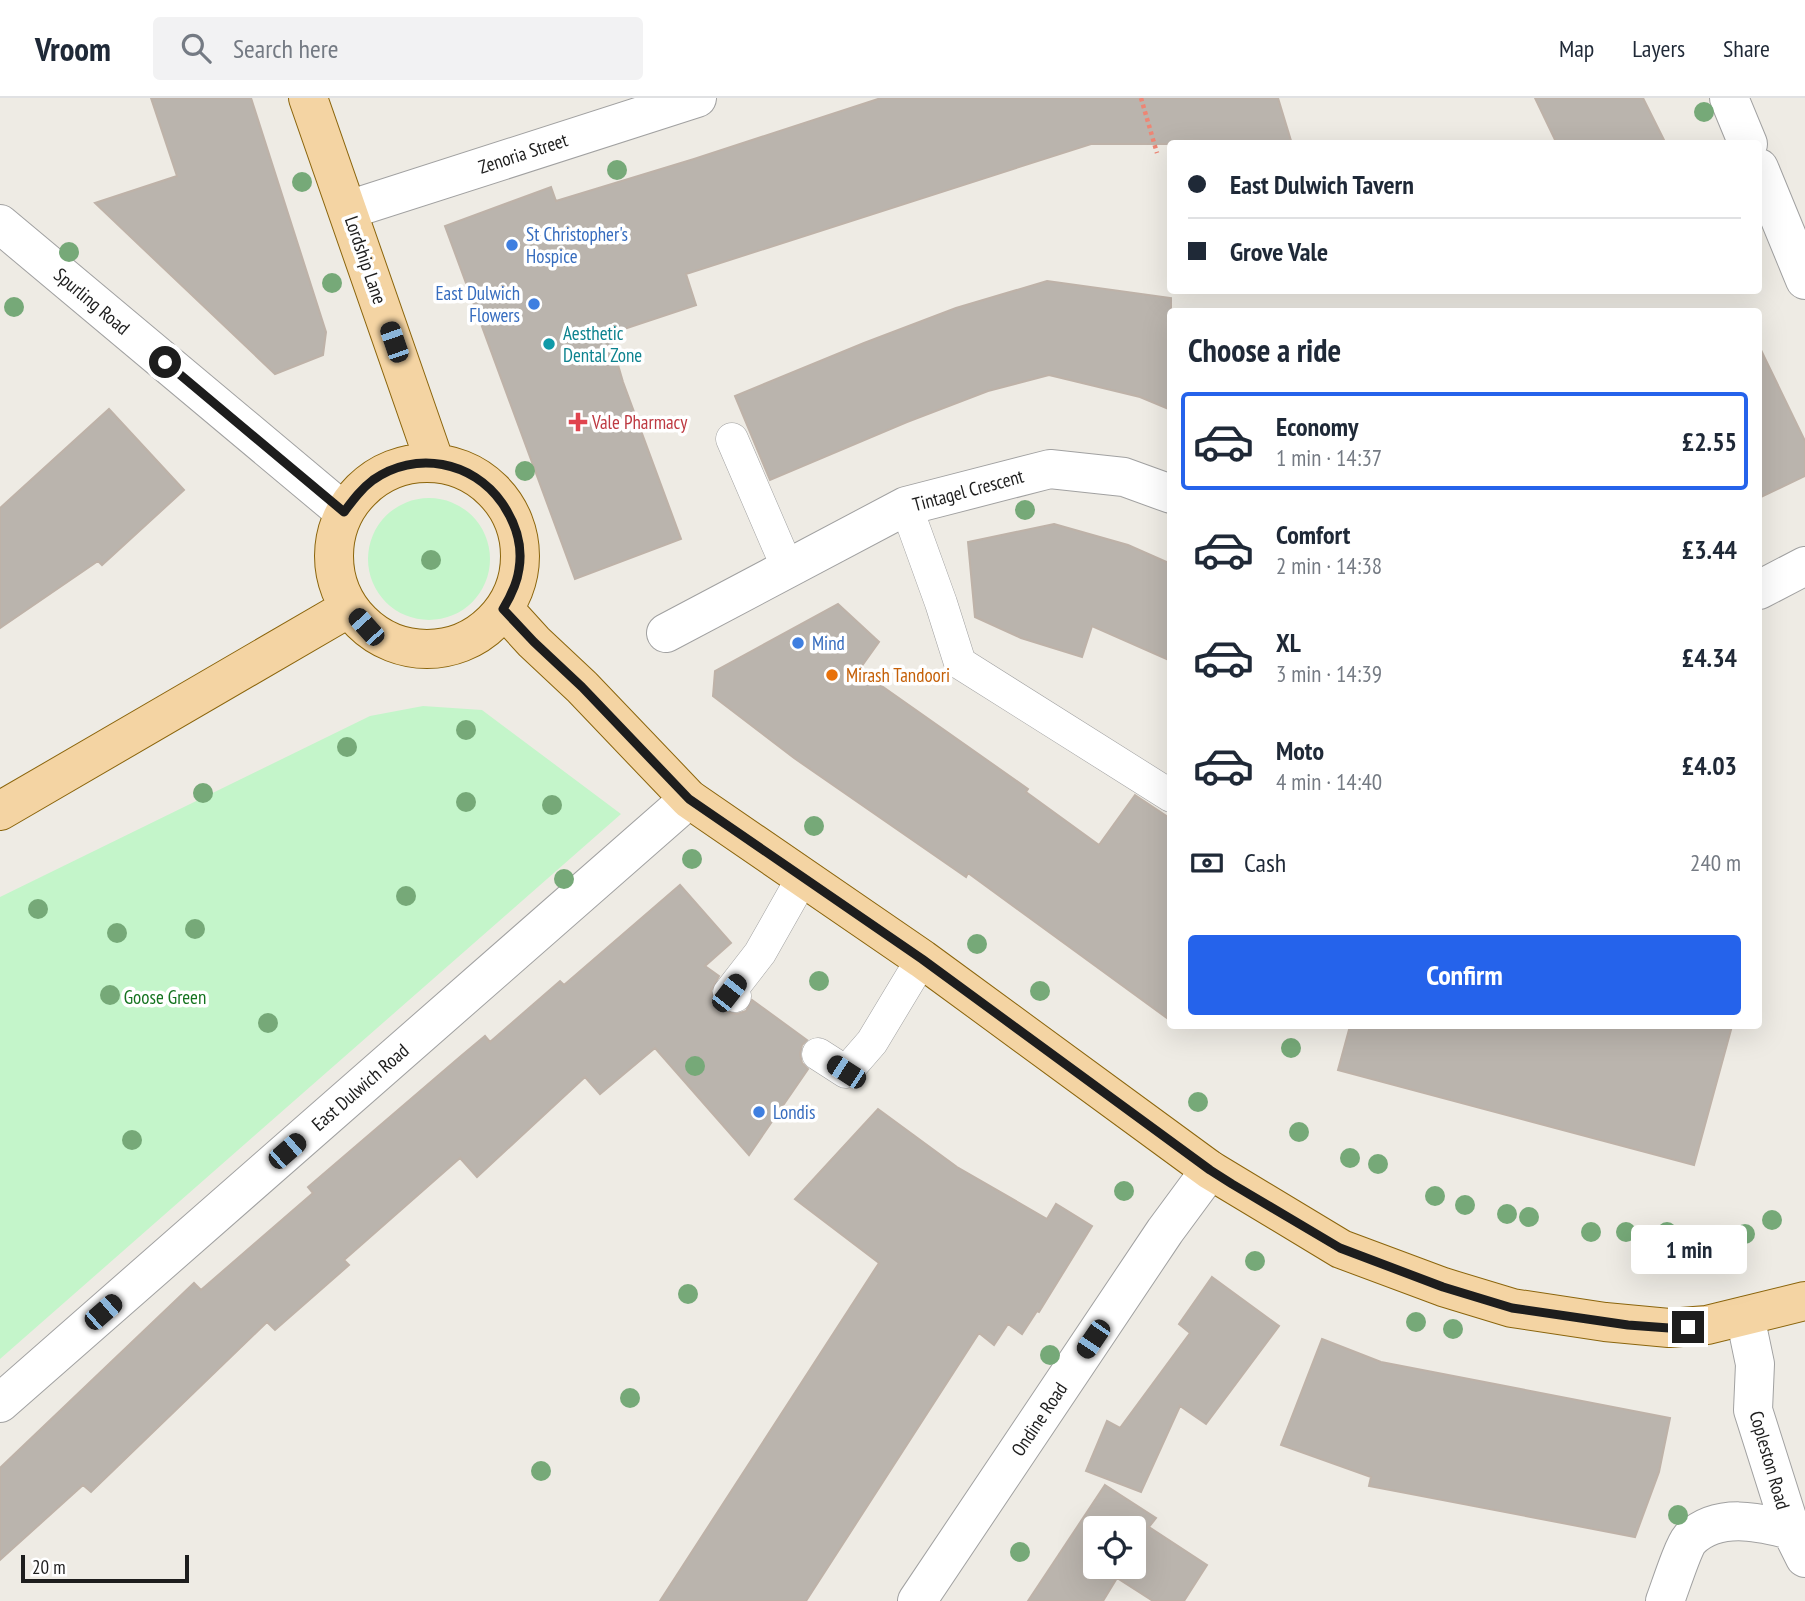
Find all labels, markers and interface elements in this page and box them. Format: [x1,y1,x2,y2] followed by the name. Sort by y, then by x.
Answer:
[153,17,643,80] search box
[35,27,111,70] text: Vroom
[177,29,215,67] icon: search
[233,32,339,65] text: Search here
[1559,33,1594,64] text: Map
[1632,33,1685,64] text: Layers
[1723,33,1770,64] text: Share
[475,127,571,179] street label: Zenoria Street
[1230,168,1414,201] text: East Dulwich Tavern
[340,213,392,307] street label: Lordship Lane
[526,222,628,268] place label: St Christopher's Hospice
[1230,235,1328,268] text: Grove Vale
[504,237,520,253] marker: St Christopher's Hospice
[49,262,135,340] street label: Spurling Road
[435,281,520,327] place label: East Dulwich Flowers
[526,296,542,312] marker: East Dulwich Flowers
[378,319,411,365] car
[563,321,642,367] place label: Aesthetic Dental Zone
[1188,329,1341,371] text: Choose a ride
[541,336,557,352] marker: Aesthetic Dental Zone
[149,346,181,378] route start
[591,410,688,434] place label: Vale Pharmacy
[1192,410,1255,473] icon: car
[1276,410,1358,443] text: Economy
[570,414,586,430] marker: Vale Pharmacy
[1682,425,1737,458] text: £2.55
[1276,443,1382,472] text: 1 min · 14:37
[910,463,1027,516] street label: Tintagel Crescent
[1192,518,1255,581] icon: car
[1276,518,1350,551] text: Comfort
[1682,533,1737,566] text: £3.44
[1276,551,1382,580] text: 2 min · 14:38
[345,604,388,650] car
[1192,626,1255,689] icon: car
[1276,626,1301,659] text: XL
[812,631,845,655] place label: Mind
[790,635,806,651] marker: Mind
[1682,641,1737,674] text: £4.34
[1276,659,1382,688] text: 3 min · 14:39
[846,663,950,687] place label: Mirash Tandoori
[824,667,840,683] marker: Mirash Tandoori
[1192,734,1255,797] icon: car
[1276,734,1324,767] text: Moto
[1682,749,1737,782] text: £4.03
[1276,767,1382,796] text: 4 min · 14:40
[1188,844,1226,882] icon: cash
[1244,846,1286,879] text: Cash
[1690,848,1741,877] text: 240 m
[1188,935,1741,1015] button: Confirm
[708,970,751,1016] car
[124,985,206,1009] park label: Goose Green
[306,1038,414,1136] street label: East Dulwich Road
[823,1052,870,1092] car
[773,1100,815,1124] place label: Londis
[751,1104,767,1120] marker: Londis
[265,1129,310,1173] car
[1630,1226,1746,1274] callout: 1 min
[1666,1235,1712,1264] text: 1 min
[81,1290,126,1334] car
[1672,1311,1704,1343] route end
[1073,1316,1114,1362] car
[1006,1378,1072,1460] street label: Ondine Road
[1744,1408,1796,1512] street label: Copleston Road
[1083,1516,1146,1579] map controls
[1083,1516,1146,1579] button: locate
[21,1552,189,1584] scale bar
[32,1555,66,1579] text: 20 m

